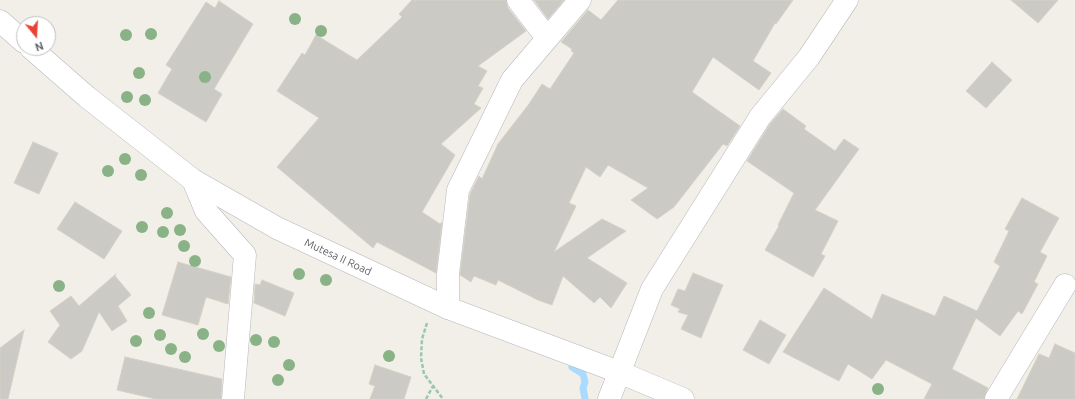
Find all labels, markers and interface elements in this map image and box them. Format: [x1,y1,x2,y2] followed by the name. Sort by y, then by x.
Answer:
[16,16,56,56] north arrow
[34,39,45,53] text: N
[302,236,374,278] street label: Mutesa II Road

